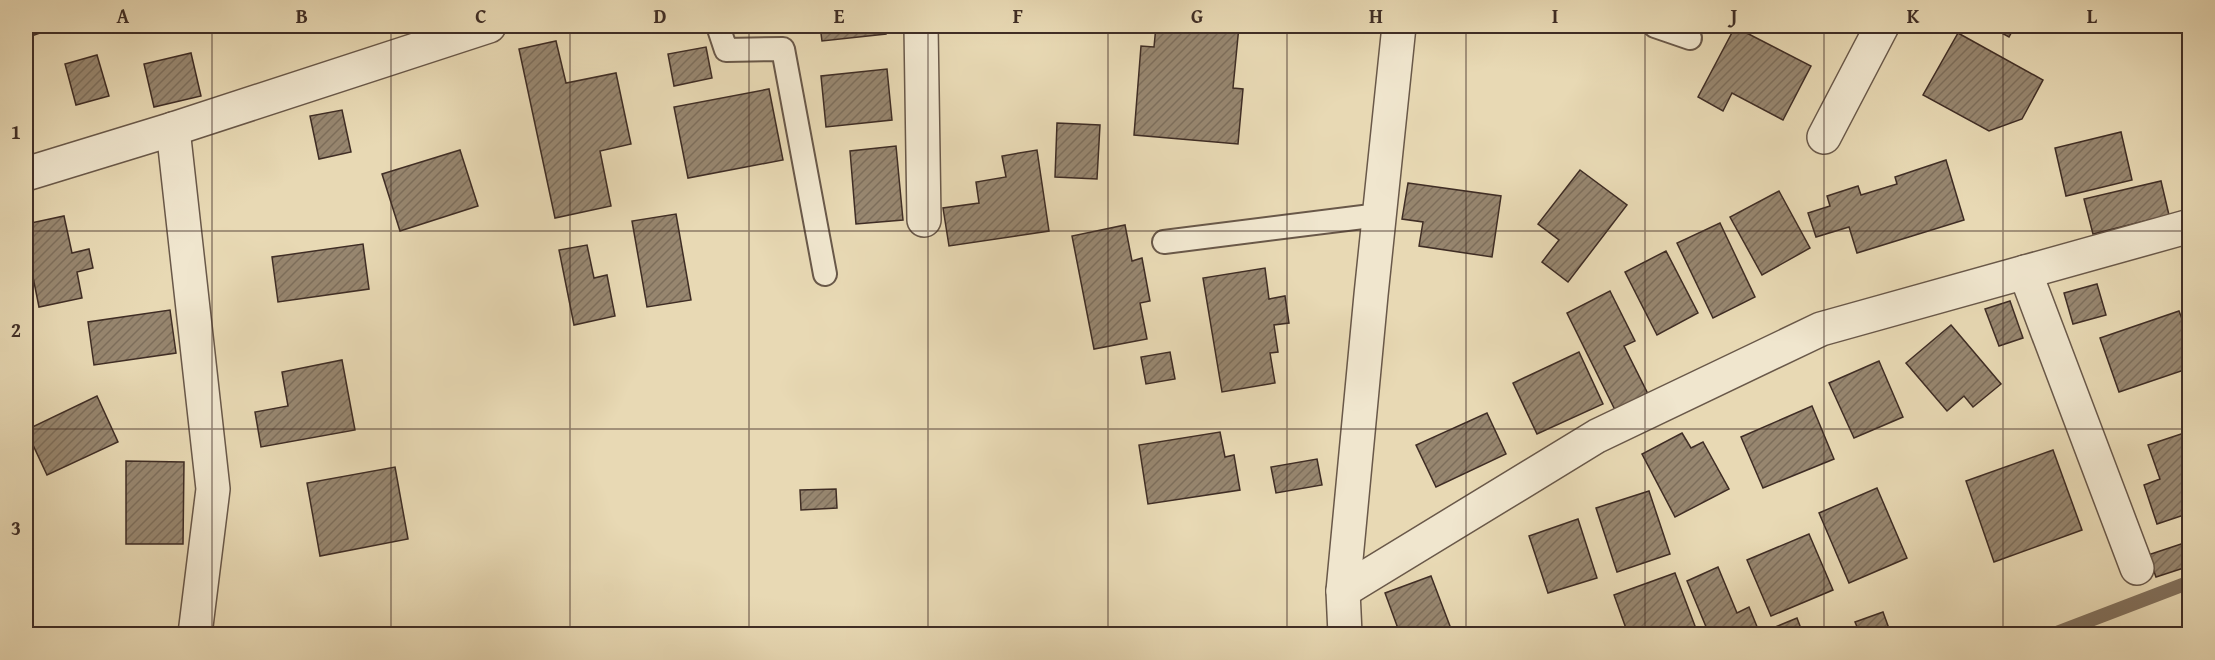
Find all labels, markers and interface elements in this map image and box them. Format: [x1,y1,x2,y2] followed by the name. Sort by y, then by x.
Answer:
[117,1,130,30] text: A
[296,1,308,30] text: B
[475,1,487,30] text: C
[653,1,667,30] text: D
[834,1,845,30] text: E
[1013,1,1023,30] text: F
[1191,1,1203,30] text: G
[1369,1,1383,30] text: H
[1552,1,1558,30] text: I
[1728,1,1738,30] text: J
[1907,1,1920,30] text: K
[2087,1,2098,30] text: L
[11,117,21,146] text: 1
[11,315,21,344] text: 2
[11,513,21,542] text: 3

